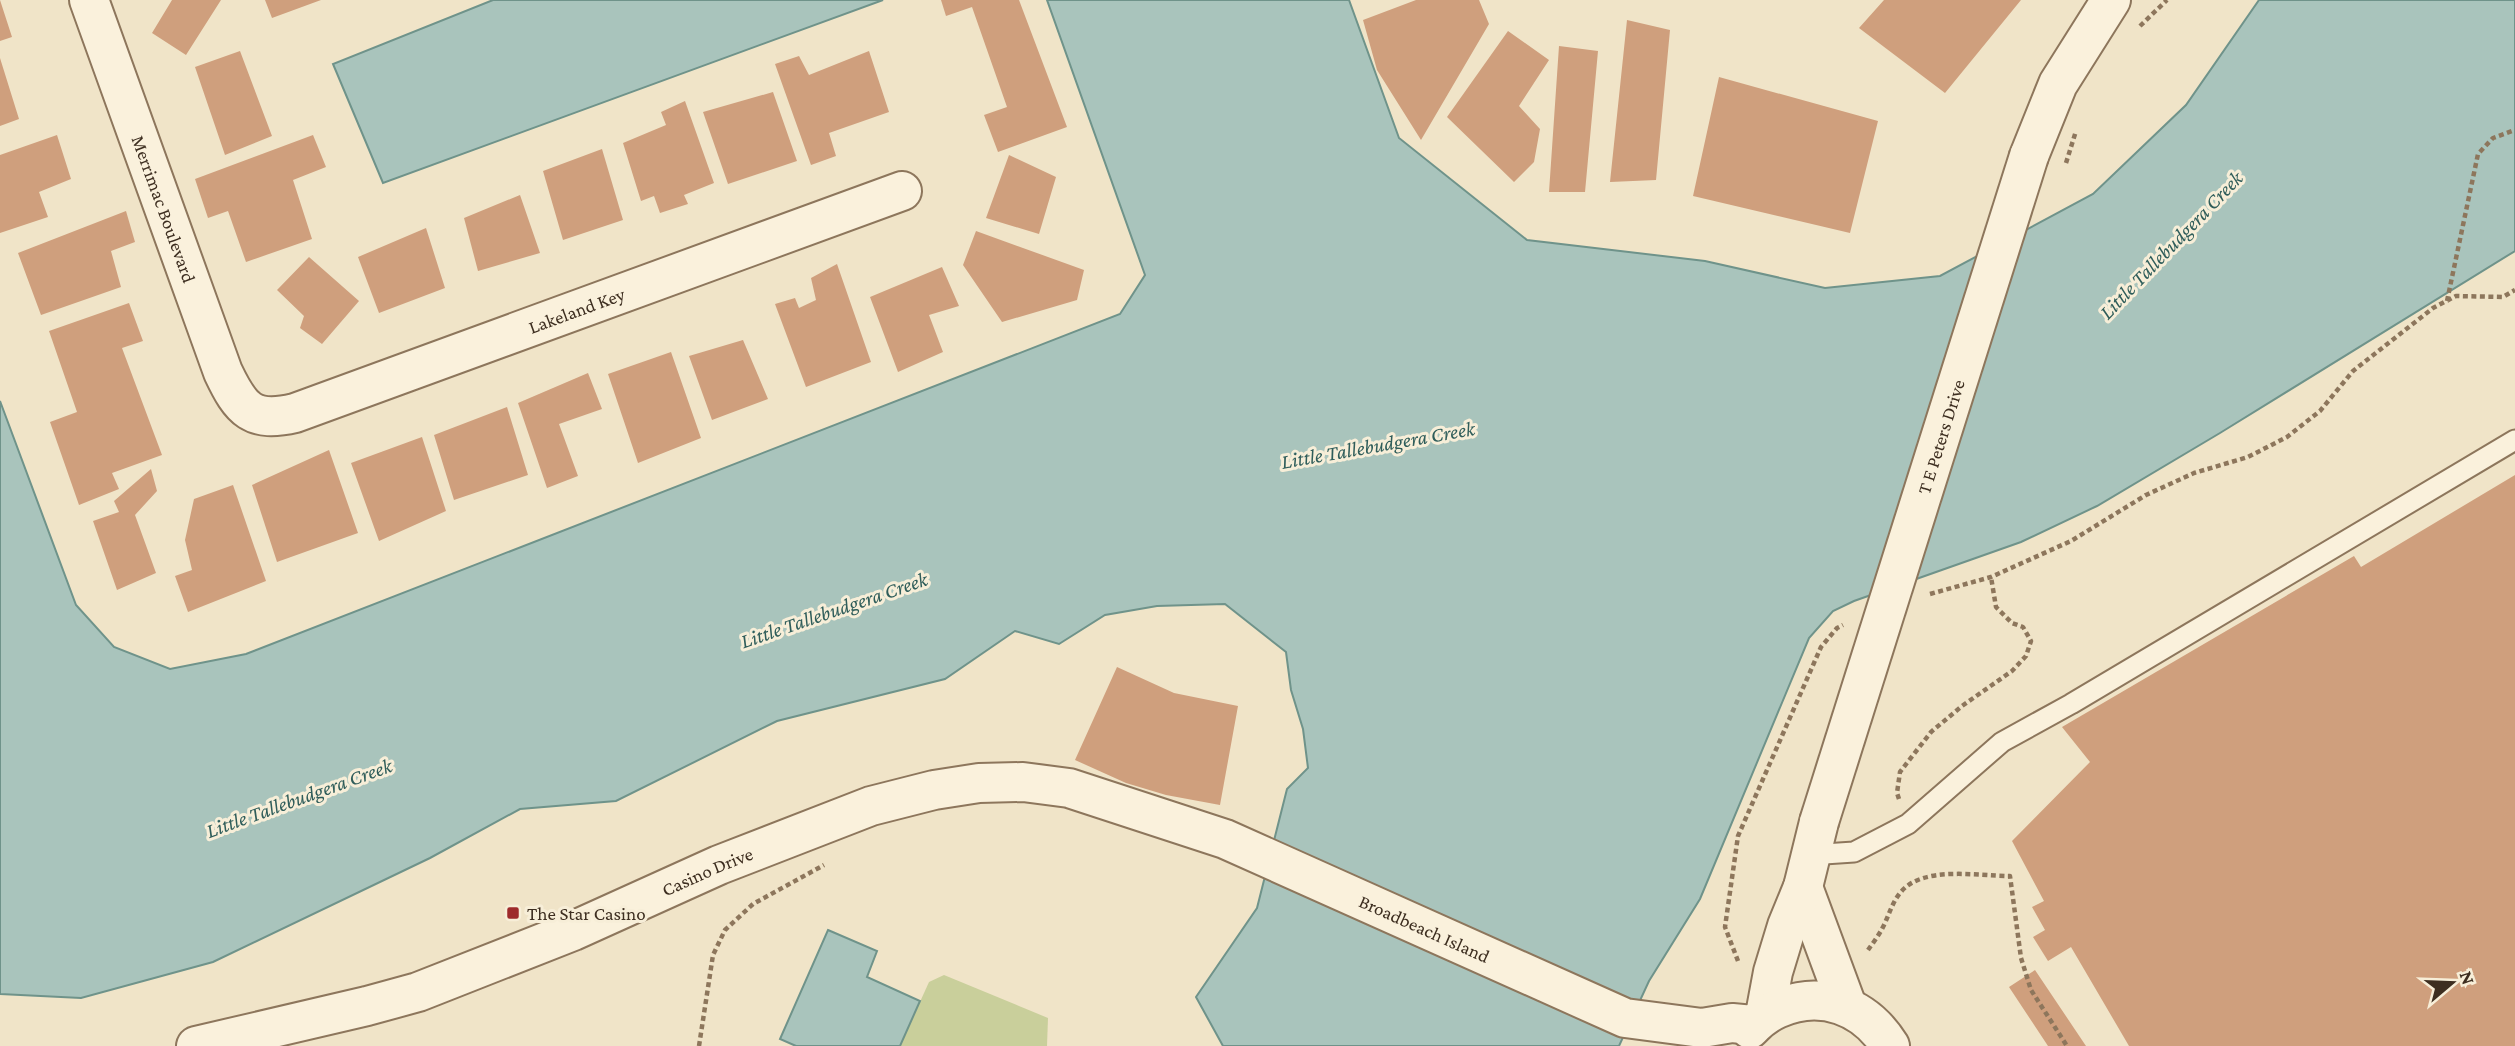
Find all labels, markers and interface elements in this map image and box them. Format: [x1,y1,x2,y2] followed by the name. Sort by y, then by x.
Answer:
[128,132,200,286] street label: Merrimac Boulevard
[2094,166,2248,324] water label: Little Tallebudgera Creek
[526,283,628,338] street label: Lakeland Key
[1913,377,1969,497] street label: T E Peters Drive
[1279,416,1477,474] water label: Little Tallebudgera Creek
[737,566,931,653] water label: Little Tallebudgera Creek
[203,753,396,843] water label: Little Tallebudgera Creek
[659,843,756,900] street label: Casino Drive
[1356,890,1493,967] street label: Broadbeach Island
[527,903,646,924] place label: The Star Casino
[505,905,521,921] marker: The Star Casino
[2417,948,2487,1018] north arrow
[2456,968,2480,987] text: N

